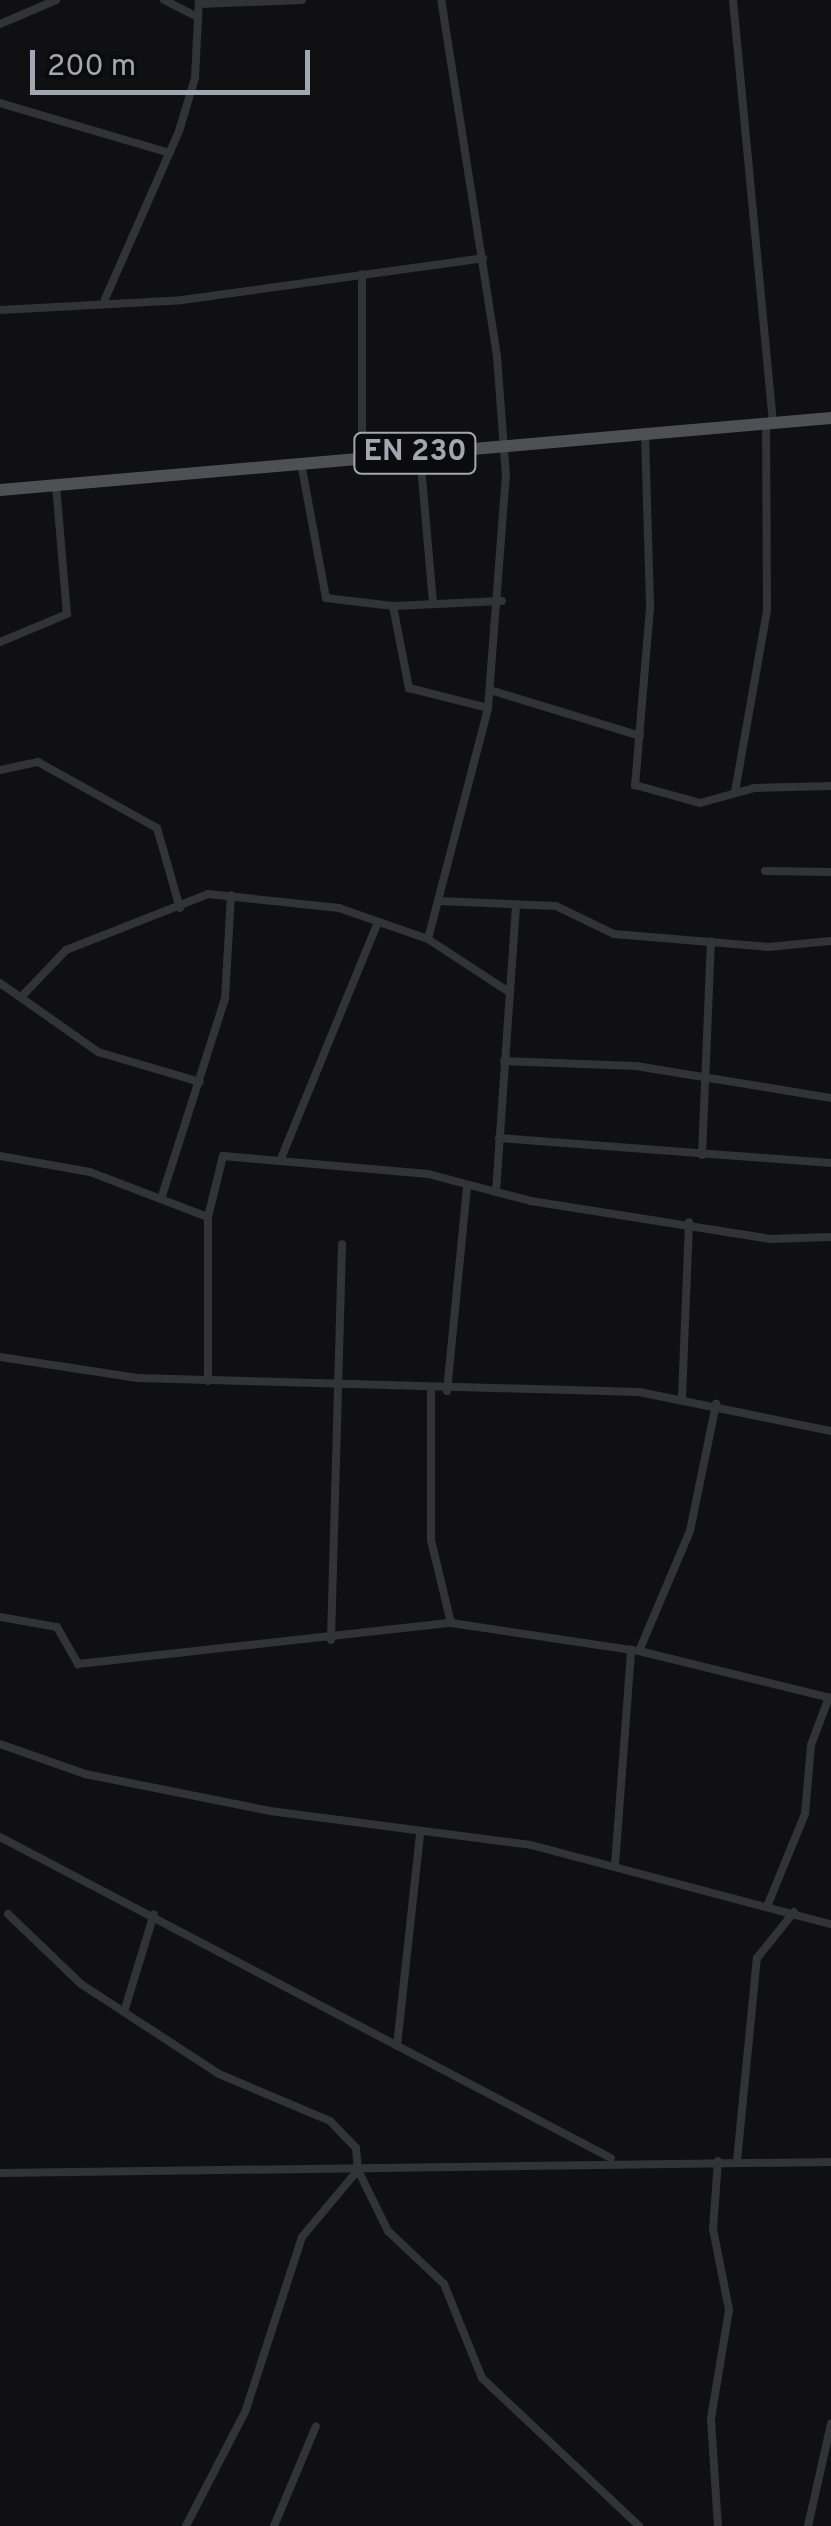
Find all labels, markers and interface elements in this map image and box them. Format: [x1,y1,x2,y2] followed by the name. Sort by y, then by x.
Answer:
[35,30,315,92] scale bar
[47,49,136,86] text: 200 m
[352,428,478,478] road number: EN 230

